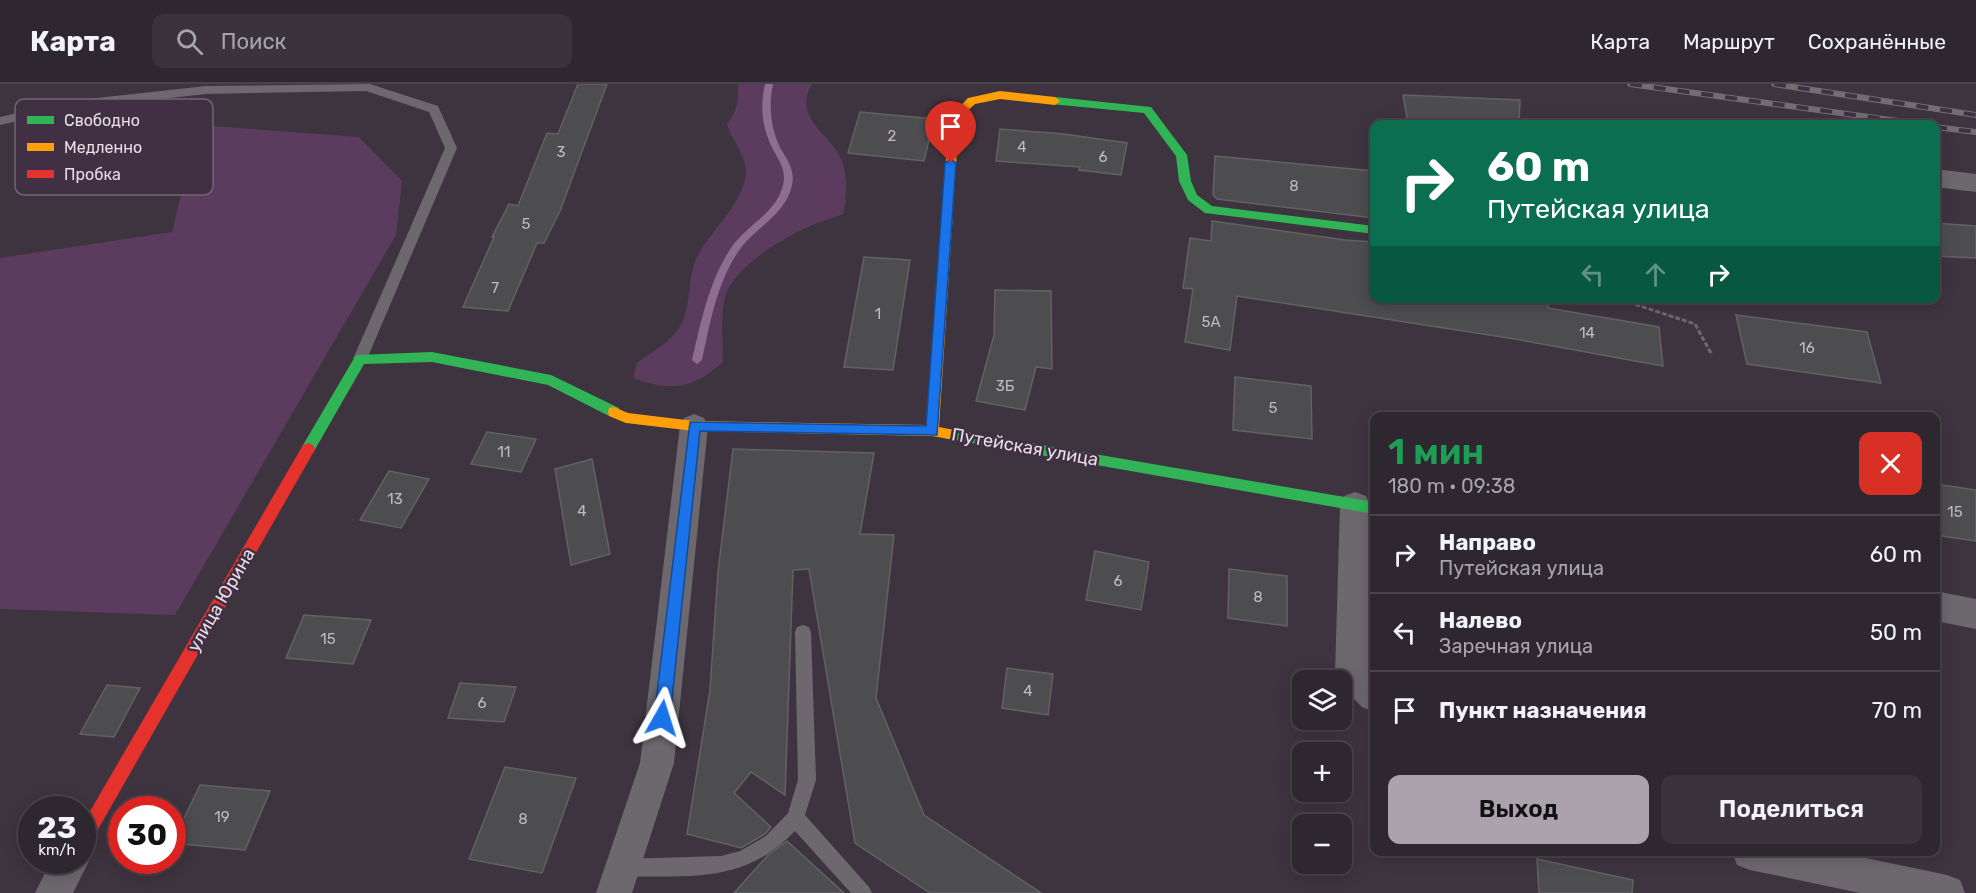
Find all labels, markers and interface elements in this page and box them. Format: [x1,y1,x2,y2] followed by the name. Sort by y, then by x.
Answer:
[152,14,572,68] search box
[30,25,116,58] text: Карта
[173,25,206,58] icon: search
[221,28,286,55] text: Поиск
[1590,29,1650,54] text: Карта
[1683,29,1775,54] text: Маршрут
[1808,29,1946,54] text: Сохранённые
[15,99,213,195] legend
[925,101,976,163] pin
[934,110,967,143] icon: arrive
[64,111,140,130] text: Свободно
[888,127,897,145] house number: 2
[64,138,142,157] text: Медленно
[1017,138,1027,156] house number: 4
[1487,142,1590,192] text: 60 m
[556,143,566,161] house number: 3
[1388,144,1466,222] icon: right
[1098,148,1108,166] house number: 6
[64,165,121,184] text: Пробка
[1289,177,1299,195] house number: 8
[1487,193,1710,225] text: Путейская улица
[522,215,531,233] house number: 5
[1576,258,1609,291] icon: left
[1639,258,1672,291] icon: ahead
[1702,258,1735,291] icon: right
[491,279,499,297] house number: 7
[875,305,881,323] house number: 1
[1202,313,1220,331] house number: 5А
[1579,324,1595,342] house number: 14
[1799,339,1815,357] house number: 16
[996,377,1015,395] house number: 3Б
[1269,399,1278,417] house number: 5
[950,423,1100,471] street label: Путейская улица
[1388,430,1484,473] text: 1 мин
[1859,432,1922,495] button: close
[498,443,510,461] house number: 11
[1388,474,1515,498] text: 180 m · 09:38
[387,490,403,508] house number: 13
[577,502,587,520] house number: 4
[1947,503,1963,521] house number: 15
[1439,529,1536,556] text: Направо
[1388,538,1421,571] icon: right
[1870,541,1922,568] text: 60 m
[183,544,259,656] street label: улица Юрина
[1439,556,1604,580] text: Путейская улица
[1113,572,1123,590] house number: 6
[1253,588,1263,606] house number: 8
[1439,607,1522,634] text: Налево
[1388,616,1421,649] icon: left
[1870,619,1922,646] text: 50 m
[320,630,336,648] house number: 15
[1439,634,1593,658] text: Заречная улица
[1292,670,1352,874] map controls
[1292,670,1352,730] button: layers
[1023,682,1033,700] house number: 4
[630,686,694,750] position arrow
[477,694,487,712] house number: 6
[1388,694,1421,727] icon: arrive
[1439,697,1647,724] text: Пункт назначения
[1872,697,1922,724] text: 70 m
[1292,742,1352,802] button: +
[1388,775,1649,844] button: Выход
[1661,775,1922,844] button: Поделиться
[108,796,186,874] speed limit sign: 30
[214,808,230,826] house number: 19
[37,810,77,846] text: 23
[518,810,528,828] house number: 8
[1292,814,1352,874] button: −
[38,841,76,859] text: km/h

